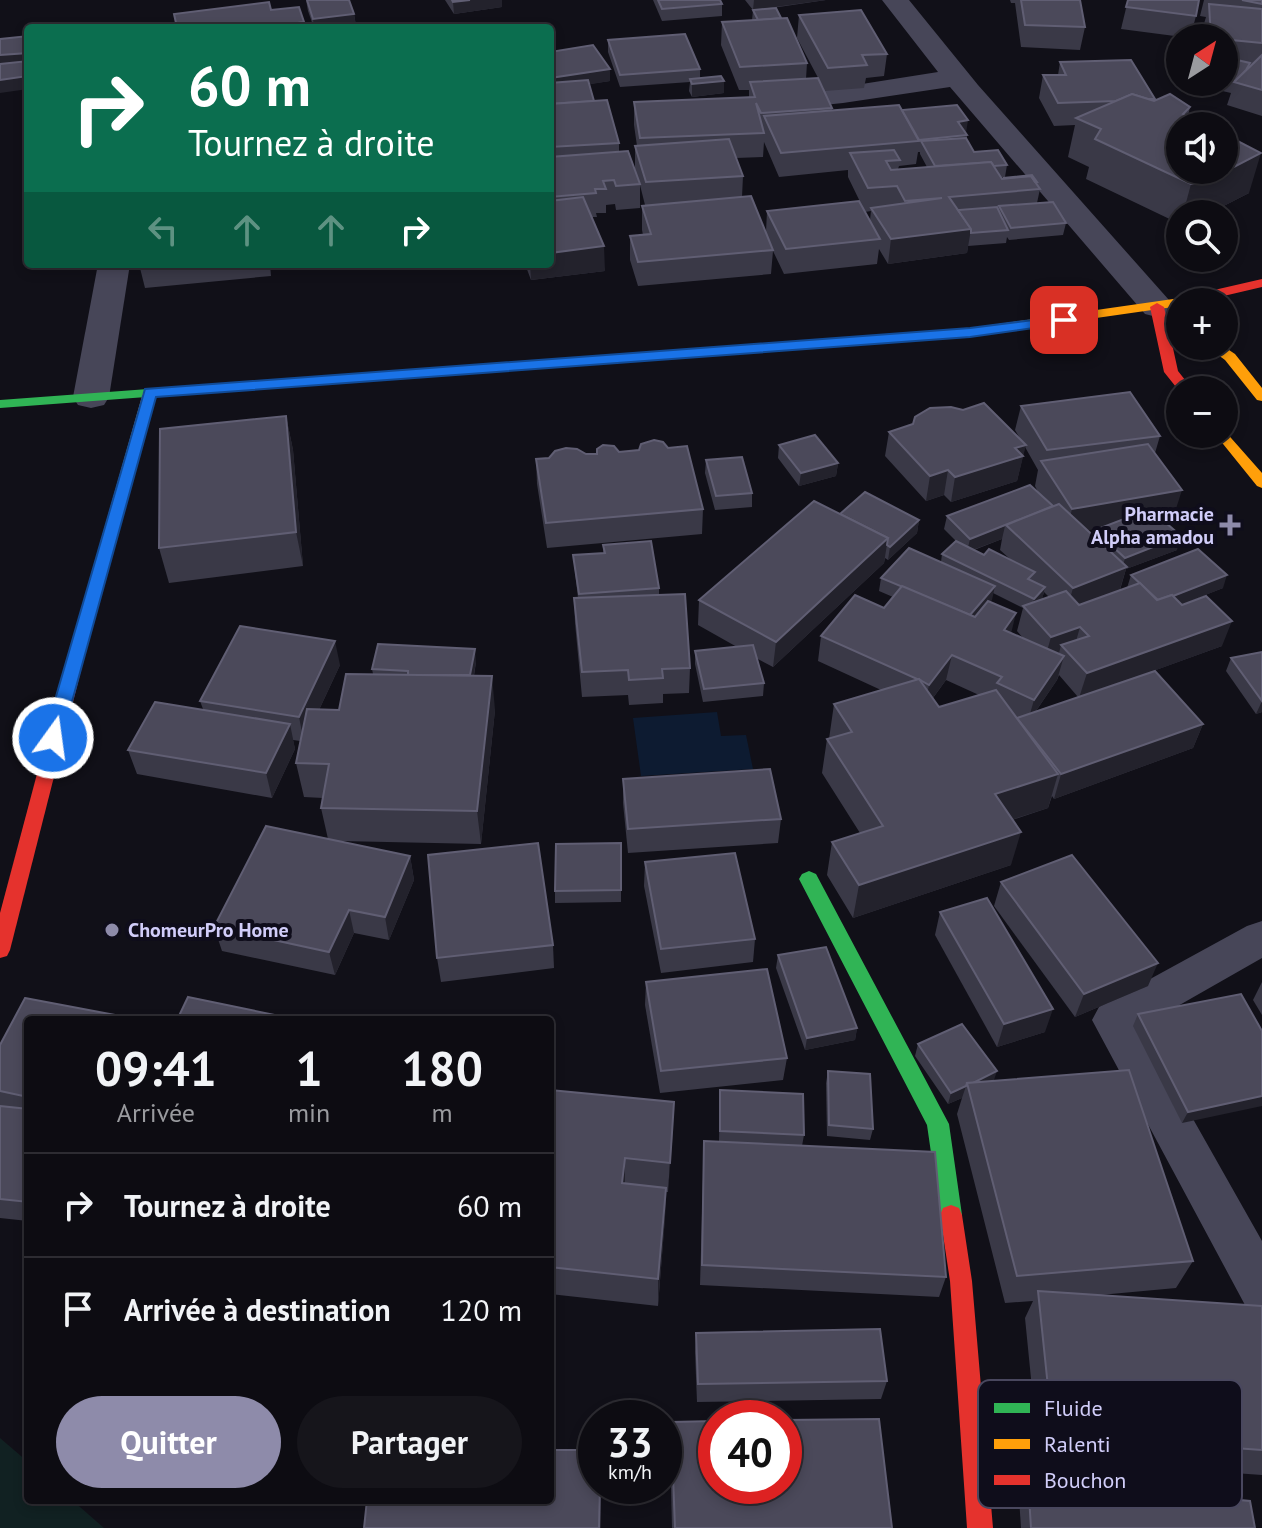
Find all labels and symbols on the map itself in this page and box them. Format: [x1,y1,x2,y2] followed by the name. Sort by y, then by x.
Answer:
[1166,24,1238,96] north arrow
[1030,286,1098,354] pin
[1091,501,1214,550] place label: Pharmacie Alpha amadou
[1221,516,1239,534] marker: Pharmacie Alpha amadou
[11.0,696,95.0,780] position arrow
[128,917,289,943] place label: ChomeurPro Home
[103,921,121,939] marker: ChomeurPro Home
[978,1380,1242,1508] legend
[1044,1394,1103,1422] text: Fluide
[698,1400,802,1504] speed limit sign: 40
[1044,1430,1111,1458] text: Ralenti
[1044,1466,1126,1494] text: Bouchon

